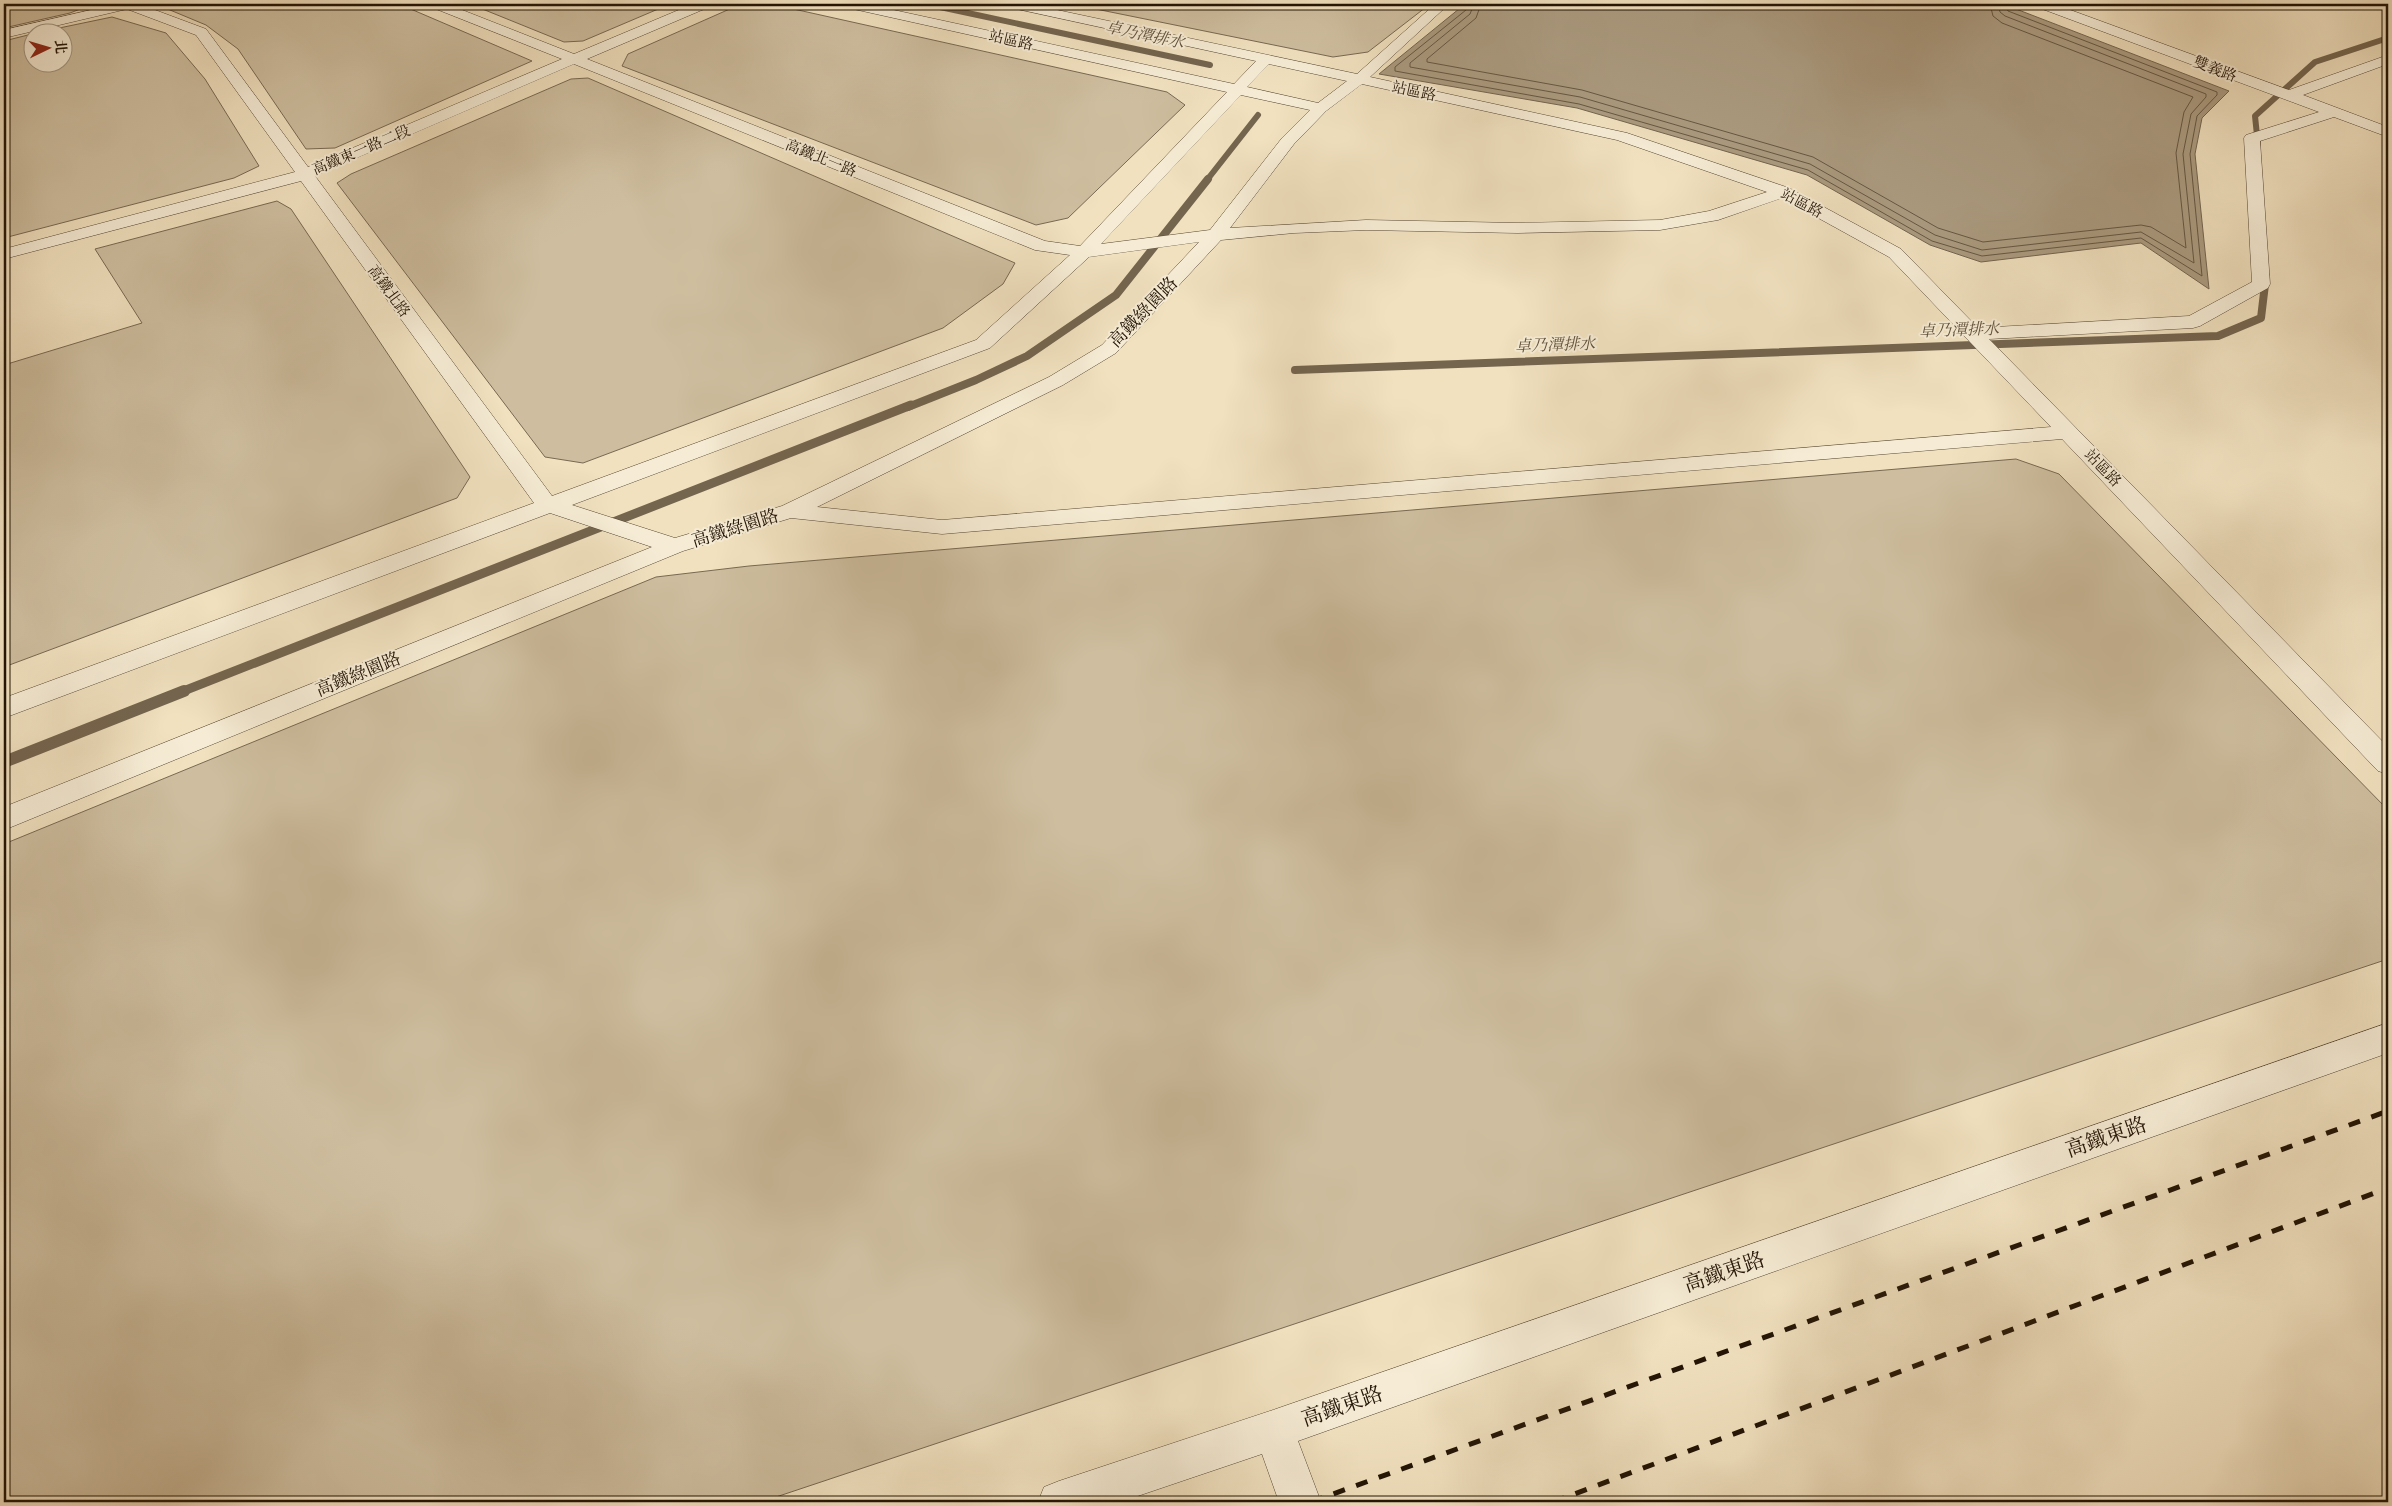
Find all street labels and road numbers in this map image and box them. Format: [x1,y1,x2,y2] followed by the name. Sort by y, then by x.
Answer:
[987,25,1035,55] street label: 站區路
[2190,52,2240,86] street label: 雙義路
[1390,77,1438,105] street label: 站區路
[309,120,413,180] street label: 高鐵東一路二段
[782,135,860,181] street label: 高鐵北一路
[1777,184,1827,222] street label: 站區路
[363,261,415,321] street label: 高鐵北路
[1103,271,1183,353] street label: 高鐵綠園路
[2080,445,2126,491] street label: 站區路
[688,503,782,553] street label: 高鐵綠園路
[312,646,404,702] street label: 高鐵綠園路
[2062,1110,2150,1164] street label: 高鐵東路
[1680,1245,1768,1299] street label: 高鐵東路
[1298,1379,1386,1433] street label: 高鐵東路

